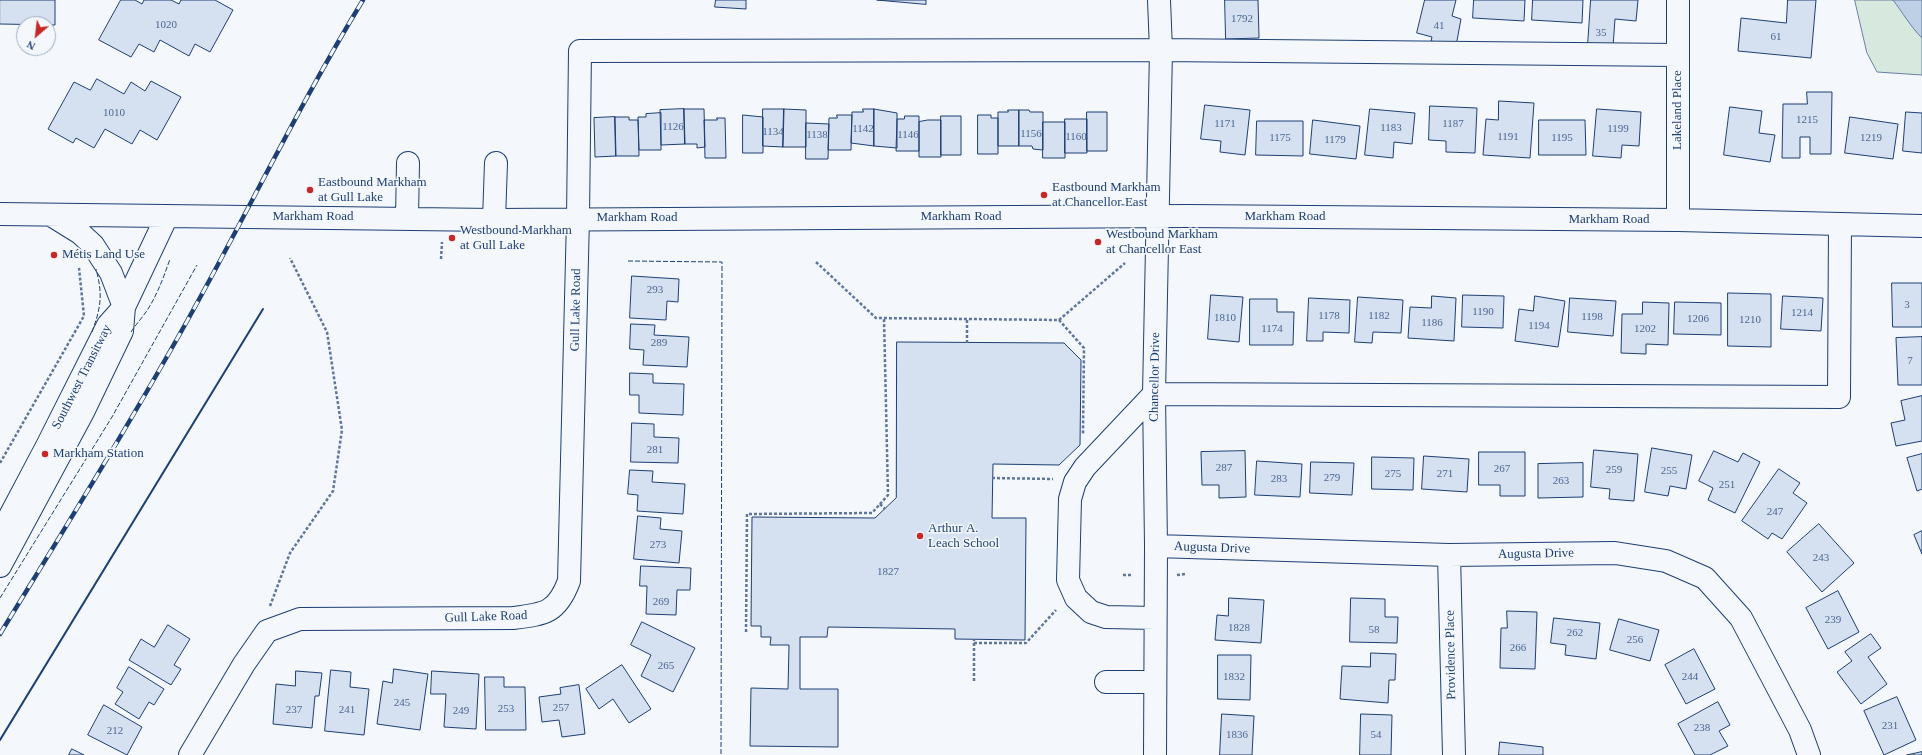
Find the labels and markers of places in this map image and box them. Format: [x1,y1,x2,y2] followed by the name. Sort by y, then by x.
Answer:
[318,175,427,206] place label: Eastbound Markham at Gull Lake
[1052,180,1161,211] place label: Eastbound Markham at Chancellor East
[305,185,315,195] marker: Eastbound Markham at Gull Lake
[1039,190,1049,200] marker: Eastbound Markham at Chancellor East
[460,223,572,254] place label: Westbound Markham at Gull Lake
[1106,227,1218,258] place label: Westbound Markham at Chancellor East
[447,233,457,243] marker: Westbound Markham at Gull Lake
[1093,237,1103,247] marker: Westbound Markham at Chancellor East
[62,247,145,263] place label: Métis Land Use
[49,250,59,260] marker: Métis Land Use
[53,446,144,462] place label: Markham Station
[40,449,50,459] marker: Markham Station
[928,521,999,552] place label: Arthur A. Leach School
[915,531,925,541] marker: Arthur A. Leach School

